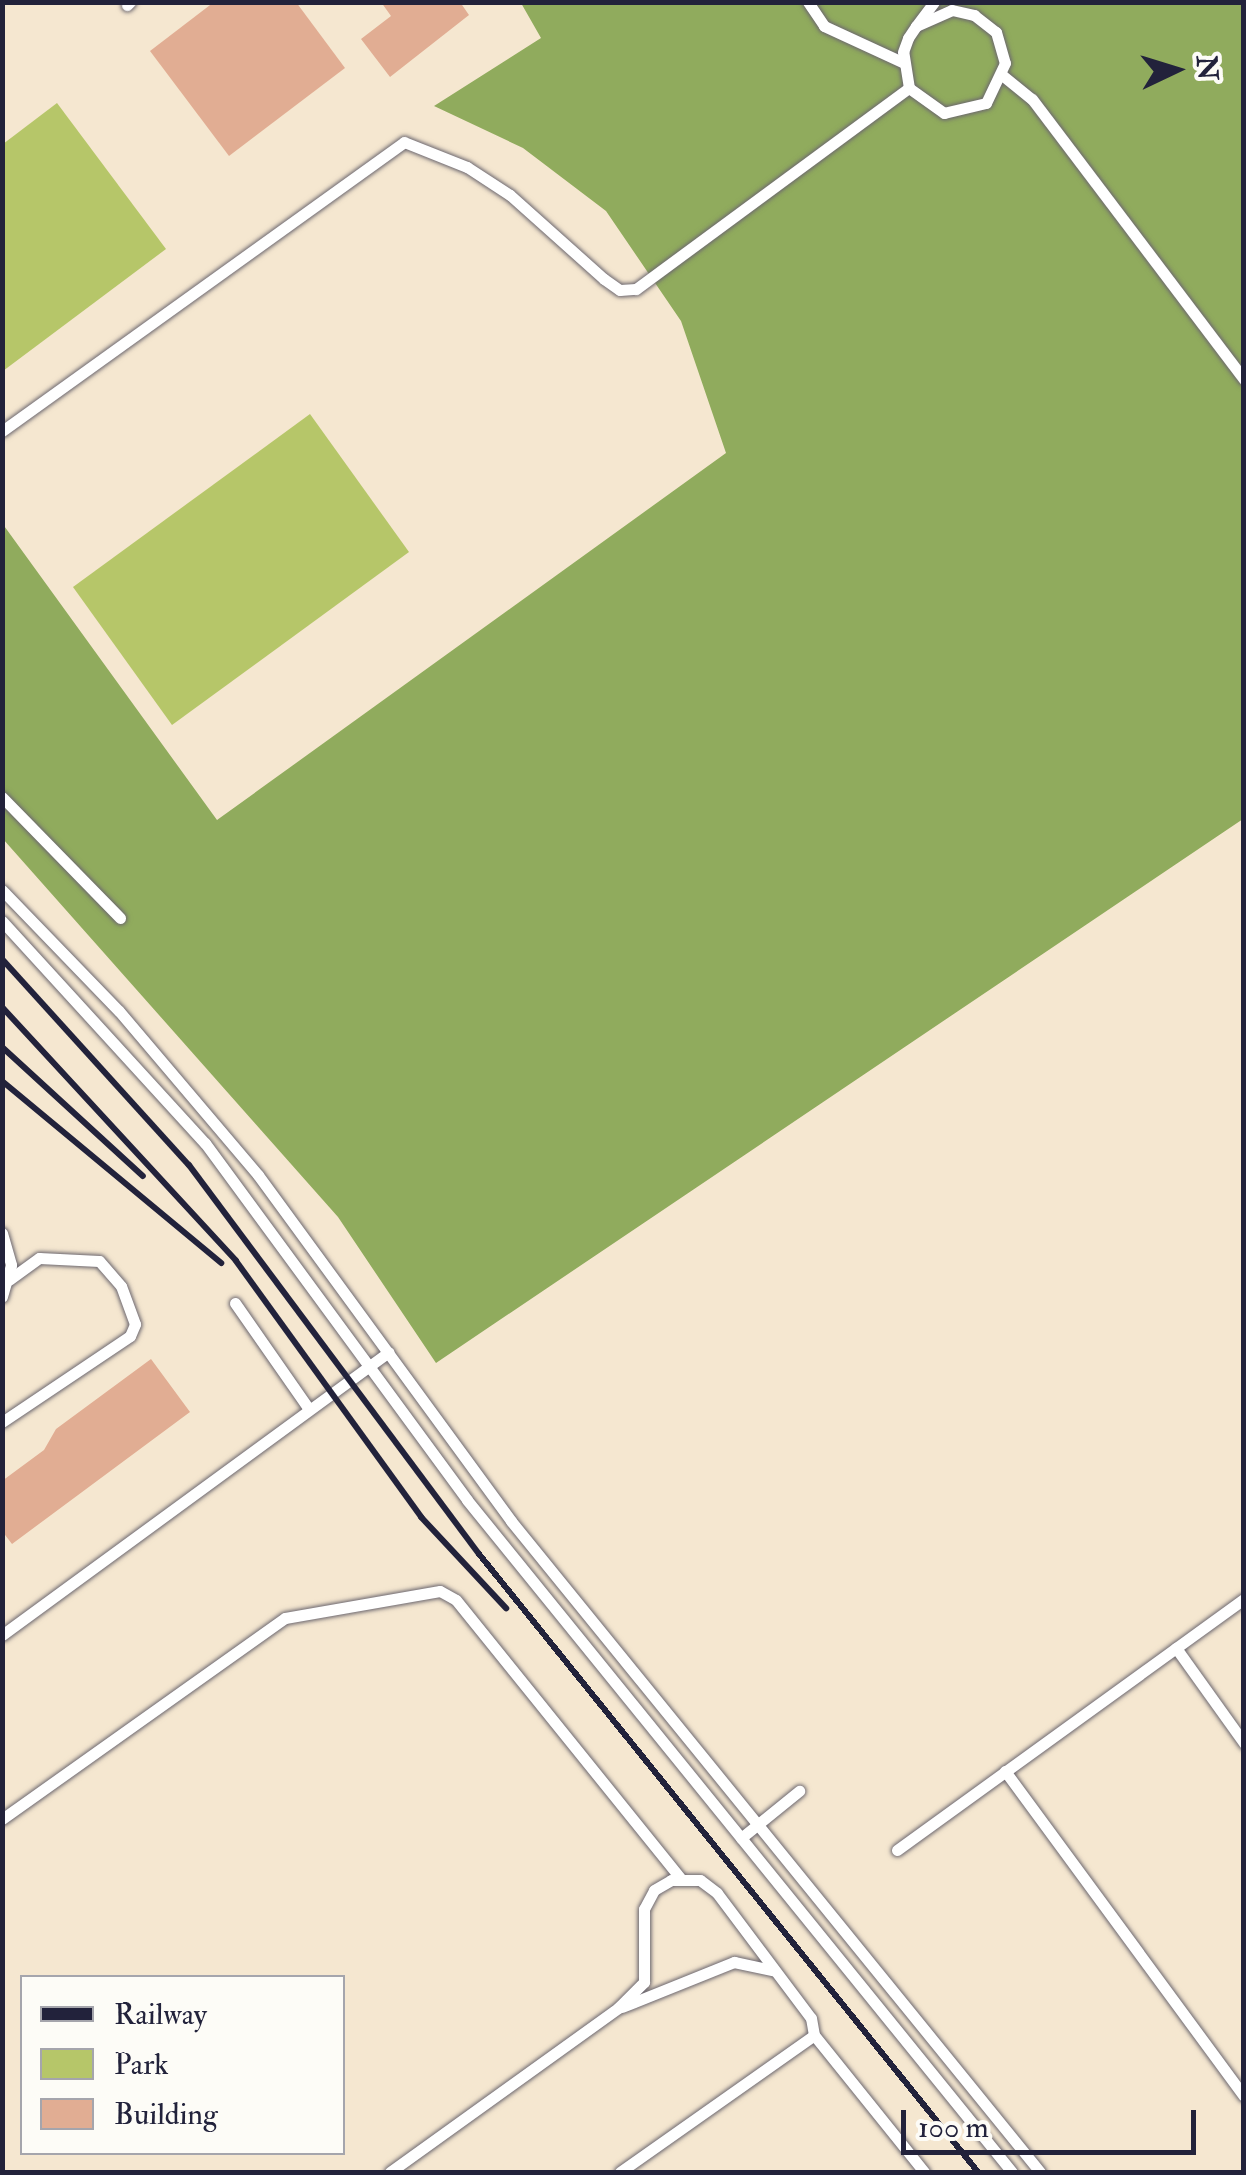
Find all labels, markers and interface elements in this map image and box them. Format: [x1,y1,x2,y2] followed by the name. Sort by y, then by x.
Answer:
[1126,20,1226,120] north arrow
[1188,54,1225,82] text: N
[20,1975,345,2155] legend
[114,1996,207,2033] text: Railway
[114,2046,169,2083] text: Park
[906,2090,1201,2152] scale bar
[114,2096,218,2133] text: Building
[918,2109,989,2146] text: 100 m

